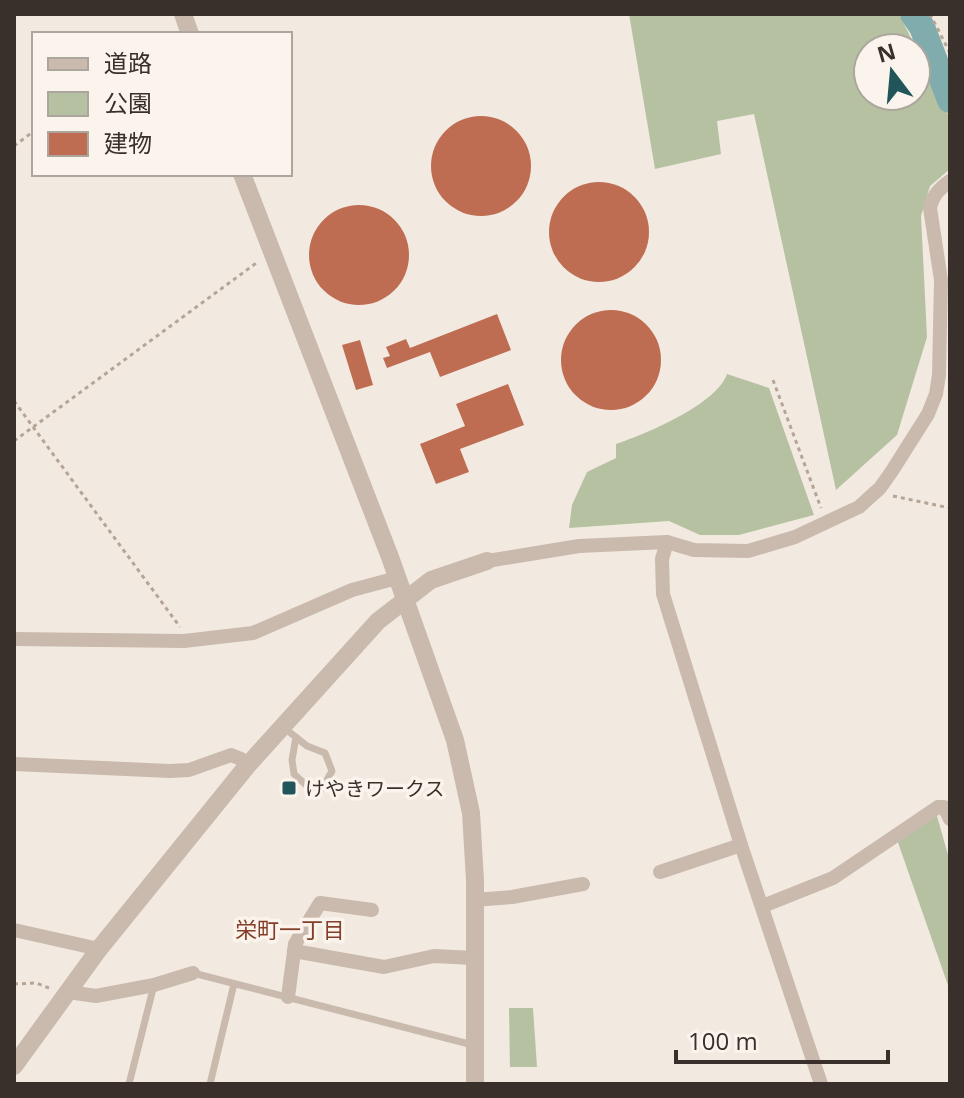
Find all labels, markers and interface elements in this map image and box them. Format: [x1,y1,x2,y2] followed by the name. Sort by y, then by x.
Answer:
[32,32,292,176] legend
[852,32,932,112] north arrow
[873,35,899,69] text: N
[104,46,152,79] text: 道路
[104,86,152,119] text: 公園
[104,126,152,159] text: 建物
[305,775,444,802] place label: けやきワークス
[280,779,298,797] marker: けやきワークス
[235,914,345,944] district label: 栄町一丁目
[676,1014,888,1064] scale bar
[688,1024,758,1057] text: 100 m

